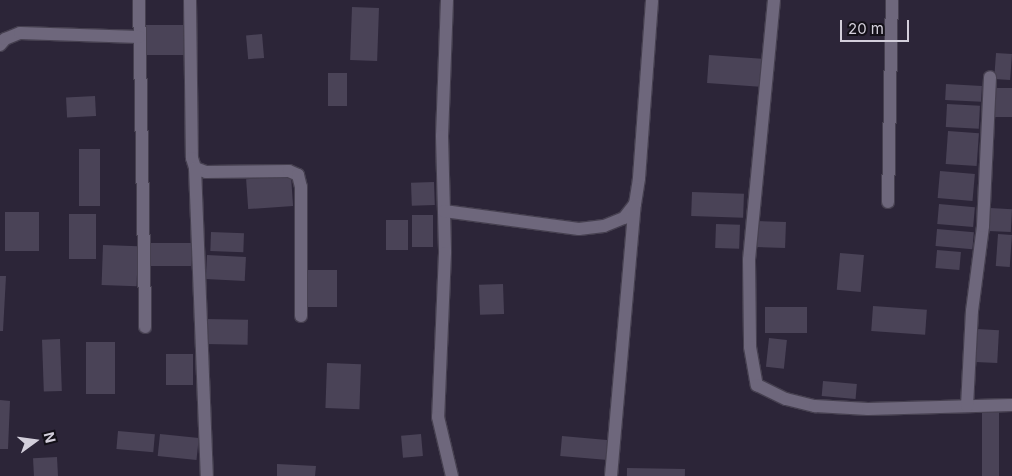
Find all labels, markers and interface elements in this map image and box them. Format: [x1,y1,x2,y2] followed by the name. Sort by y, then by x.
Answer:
[842,10,911,42] scale bar
[848,19,884,38] text: 20 m
[10,416,60,466] north arrow
[40,430,60,444] text: N

